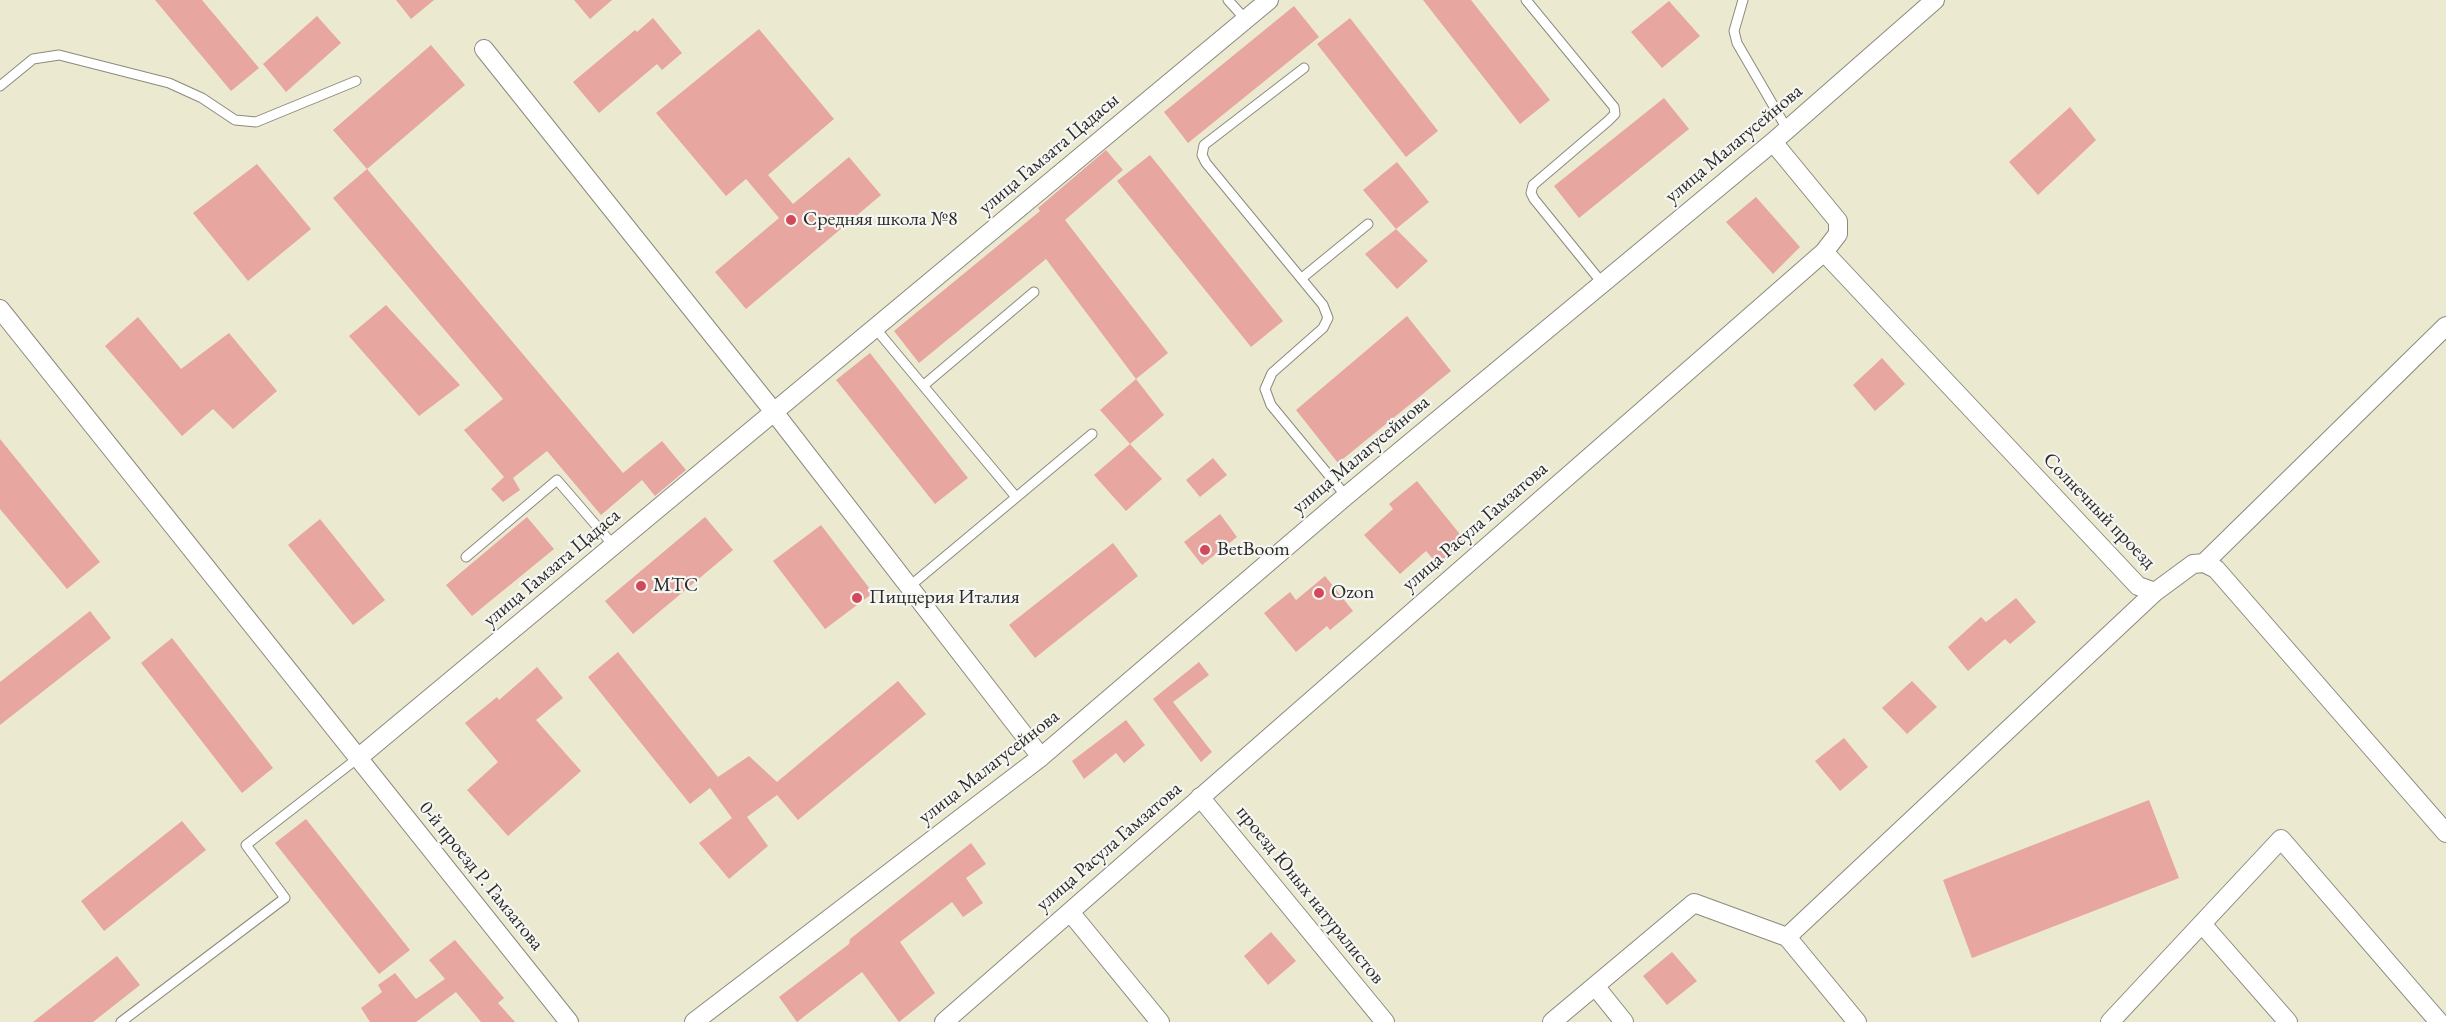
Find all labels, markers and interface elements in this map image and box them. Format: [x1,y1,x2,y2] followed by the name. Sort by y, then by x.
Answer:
[1660,79,1808,209] street label: улица Малагусейнова
[974,88,1124,220] street label: улица Гамзата Цадасы
[803,208,958,232] place label: Средняя школа №8
[784,213,798,227] marker: Средняя школа №8
[1287,390,1435,520] street label: улица Малагусейнова
[2038,448,2160,574] street label: Солнечный проезд
[1397,457,1553,597] street label: улица Расула Гамзатова
[479,504,625,632] street label: улица Гамзата Цадаса
[1217,538,1290,562] place label: BetBoom
[1198,543,1212,557] marker: BetBoom
[653,574,698,598] place label: МТС
[634,579,648,593] marker: МТС
[1331,581,1374,605] place label: Ozon
[869,586,1020,610] place label: Пиццерия Италия
[1312,586,1326,600] marker: Ozon
[850,591,864,605] marker: Пиццерия Италия
[914,705,1064,829] street label: улица Малагусейнова
[1031,777,1187,917] street label: улица Расула Гамзатова
[413,797,549,955] street label: 0-й проезд Р. Гамзатова
[1231,801,1389,989] street label: проезд Юных натуралистов

